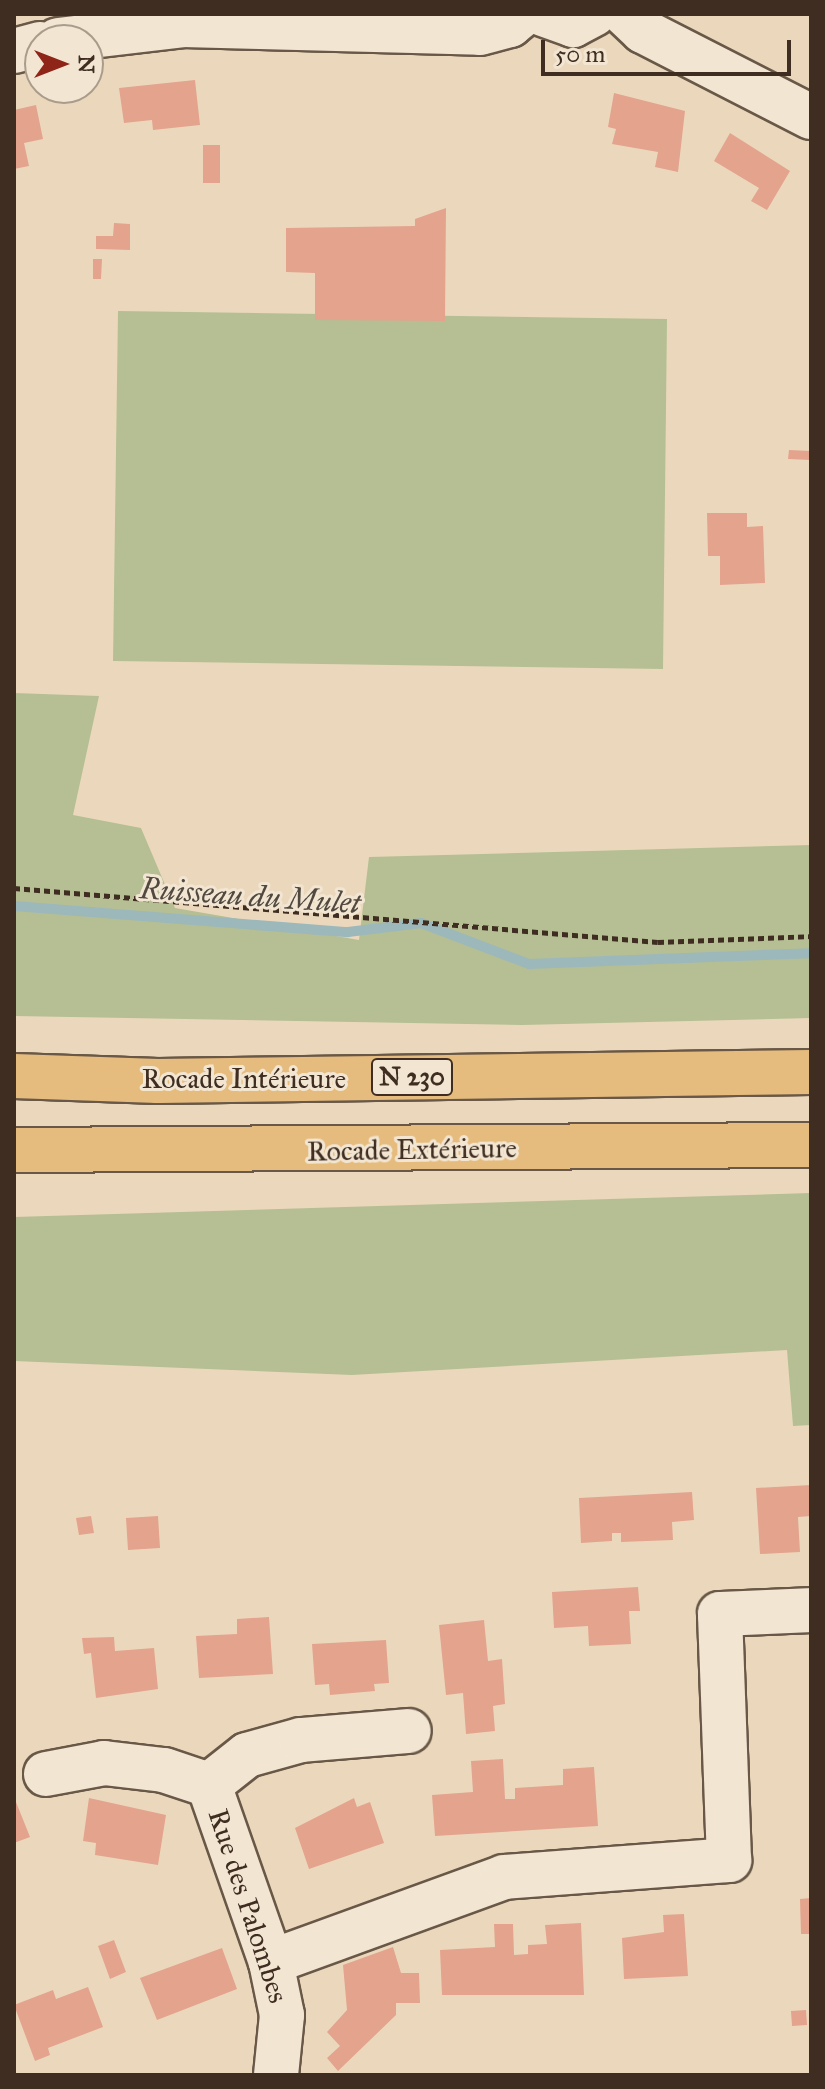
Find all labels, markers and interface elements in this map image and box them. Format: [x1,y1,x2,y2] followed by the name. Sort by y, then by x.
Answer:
[24,24,104,104] north arrow
[545,24,795,74] scale bar
[555,39,605,69] text: 50 m
[73,55,100,73] text: N
[139,870,361,922] water label: Ruisseau du Mulet
[370,1055,454,1099] road number: N 230
[142,1062,346,1096] street label: Rocade Intérieure
[307,1131,517,1169] street label: Rocade Extérieure
[201,1805,295,2007] street label: Rue des Palombes

